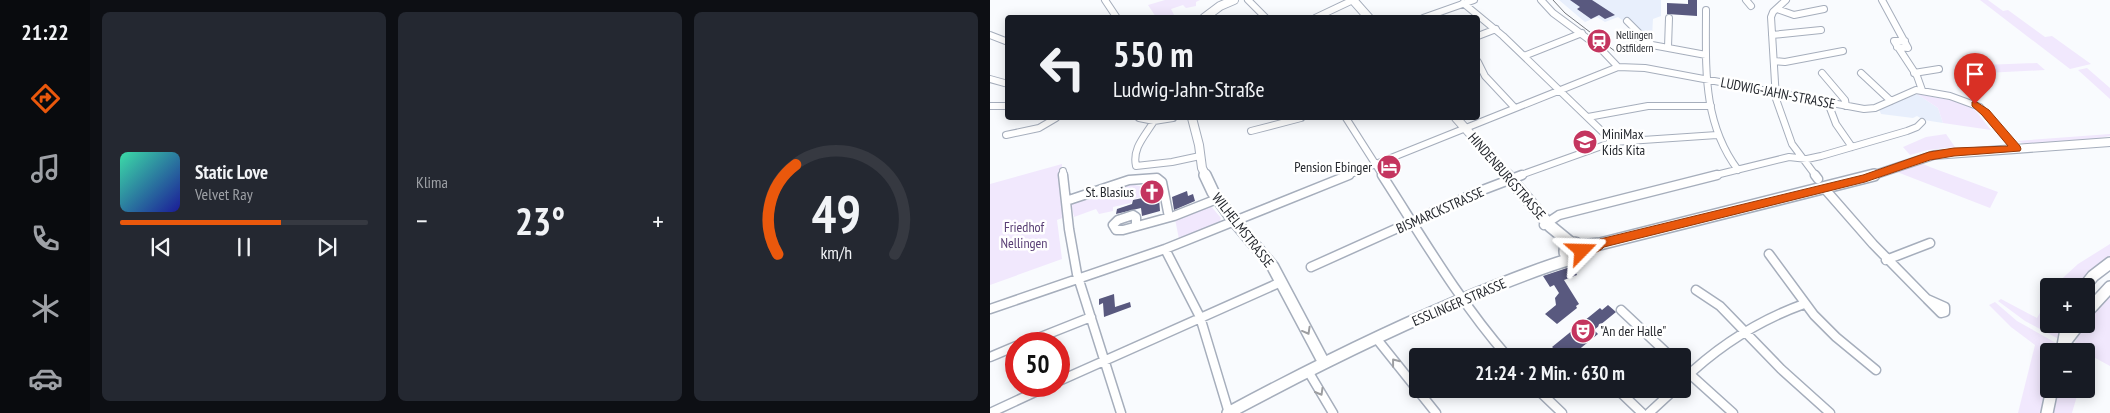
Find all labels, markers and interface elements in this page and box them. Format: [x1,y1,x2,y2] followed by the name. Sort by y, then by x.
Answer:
[21,18,69,46] text: 21:22
[1586,28,1612,54] station icon: Nellingen Ostfildern
[1616,28,1653,55] place label: Nellingen Ostfildern
[1113,31,1194,77] text: 550 m
[1030,35,1095,100] icon: left
[1954,53,1996,104] pin
[1961,60,1989,88] icon: arrive
[1719,73,1837,113] street label: LUDWIG-JAHN-STRASSE
[1113,75,1265,103] text: Ludwig-Jahn-Straße
[28,81,63,116] icon: directions
[1602,125,1645,159] place label: MiniMax Kids Kita
[1464,129,1550,223] street label: HINDENBURGSTRASSE
[1572,129,1598,155] school or university icon: MiniMax Kids Kita
[28,151,63,186] icon: music
[1376,154,1402,180] hotel icon: Pension Ebinger
[1294,158,1372,176] place label: Pension Ebinger
[195,160,268,184] text: Static Love
[416,172,448,192] text: Klima
[1139,179,1165,205] church icon: St. Blasius
[811,180,861,247] text: 49
[1086,183,1134,201] place label: St. Blasius
[1393,183,1487,237] street label: BISMARCKSTRASSE
[195,184,253,204] text: Velvet Ray
[1208,189,1278,271] street label: WILHELMSTRASSE
[515,196,565,245] text: 23°
[416,202,428,239] text: −
[652,202,664,239] text: +
[1001,218,1048,252] park label: Friedhof Nellingen
[28,221,63,256] icon: phone
[1555,224,1607,276] position arrow
[147,233,175,261] icon: previous
[230,233,258,261] icon: pause
[313,233,341,261] icon: next
[820,241,852,264] text: km/h
[1409,274,1509,330] street label: ESSLINGER STRASSE
[2040,278,2095,398] map controls
[2040,278,2095,333] button: +
[28,291,63,326] icon: climate
[1570,318,1596,344] theatre icon: "An der Halle"
[1600,322,1666,340] place label: "An der Halle"
[1301,326,1311,335] one-way arrow
[1005,332,1070,397] speed limit sign: 50
[2040,343,2095,398] button: −
[1392,359,1400,368] one-way arrow
[28,361,63,396] icon: car
[1475,361,1625,385] text: 21:24 · 2 Min. · 630 m
[1314,387,1324,396] one-way arrow

